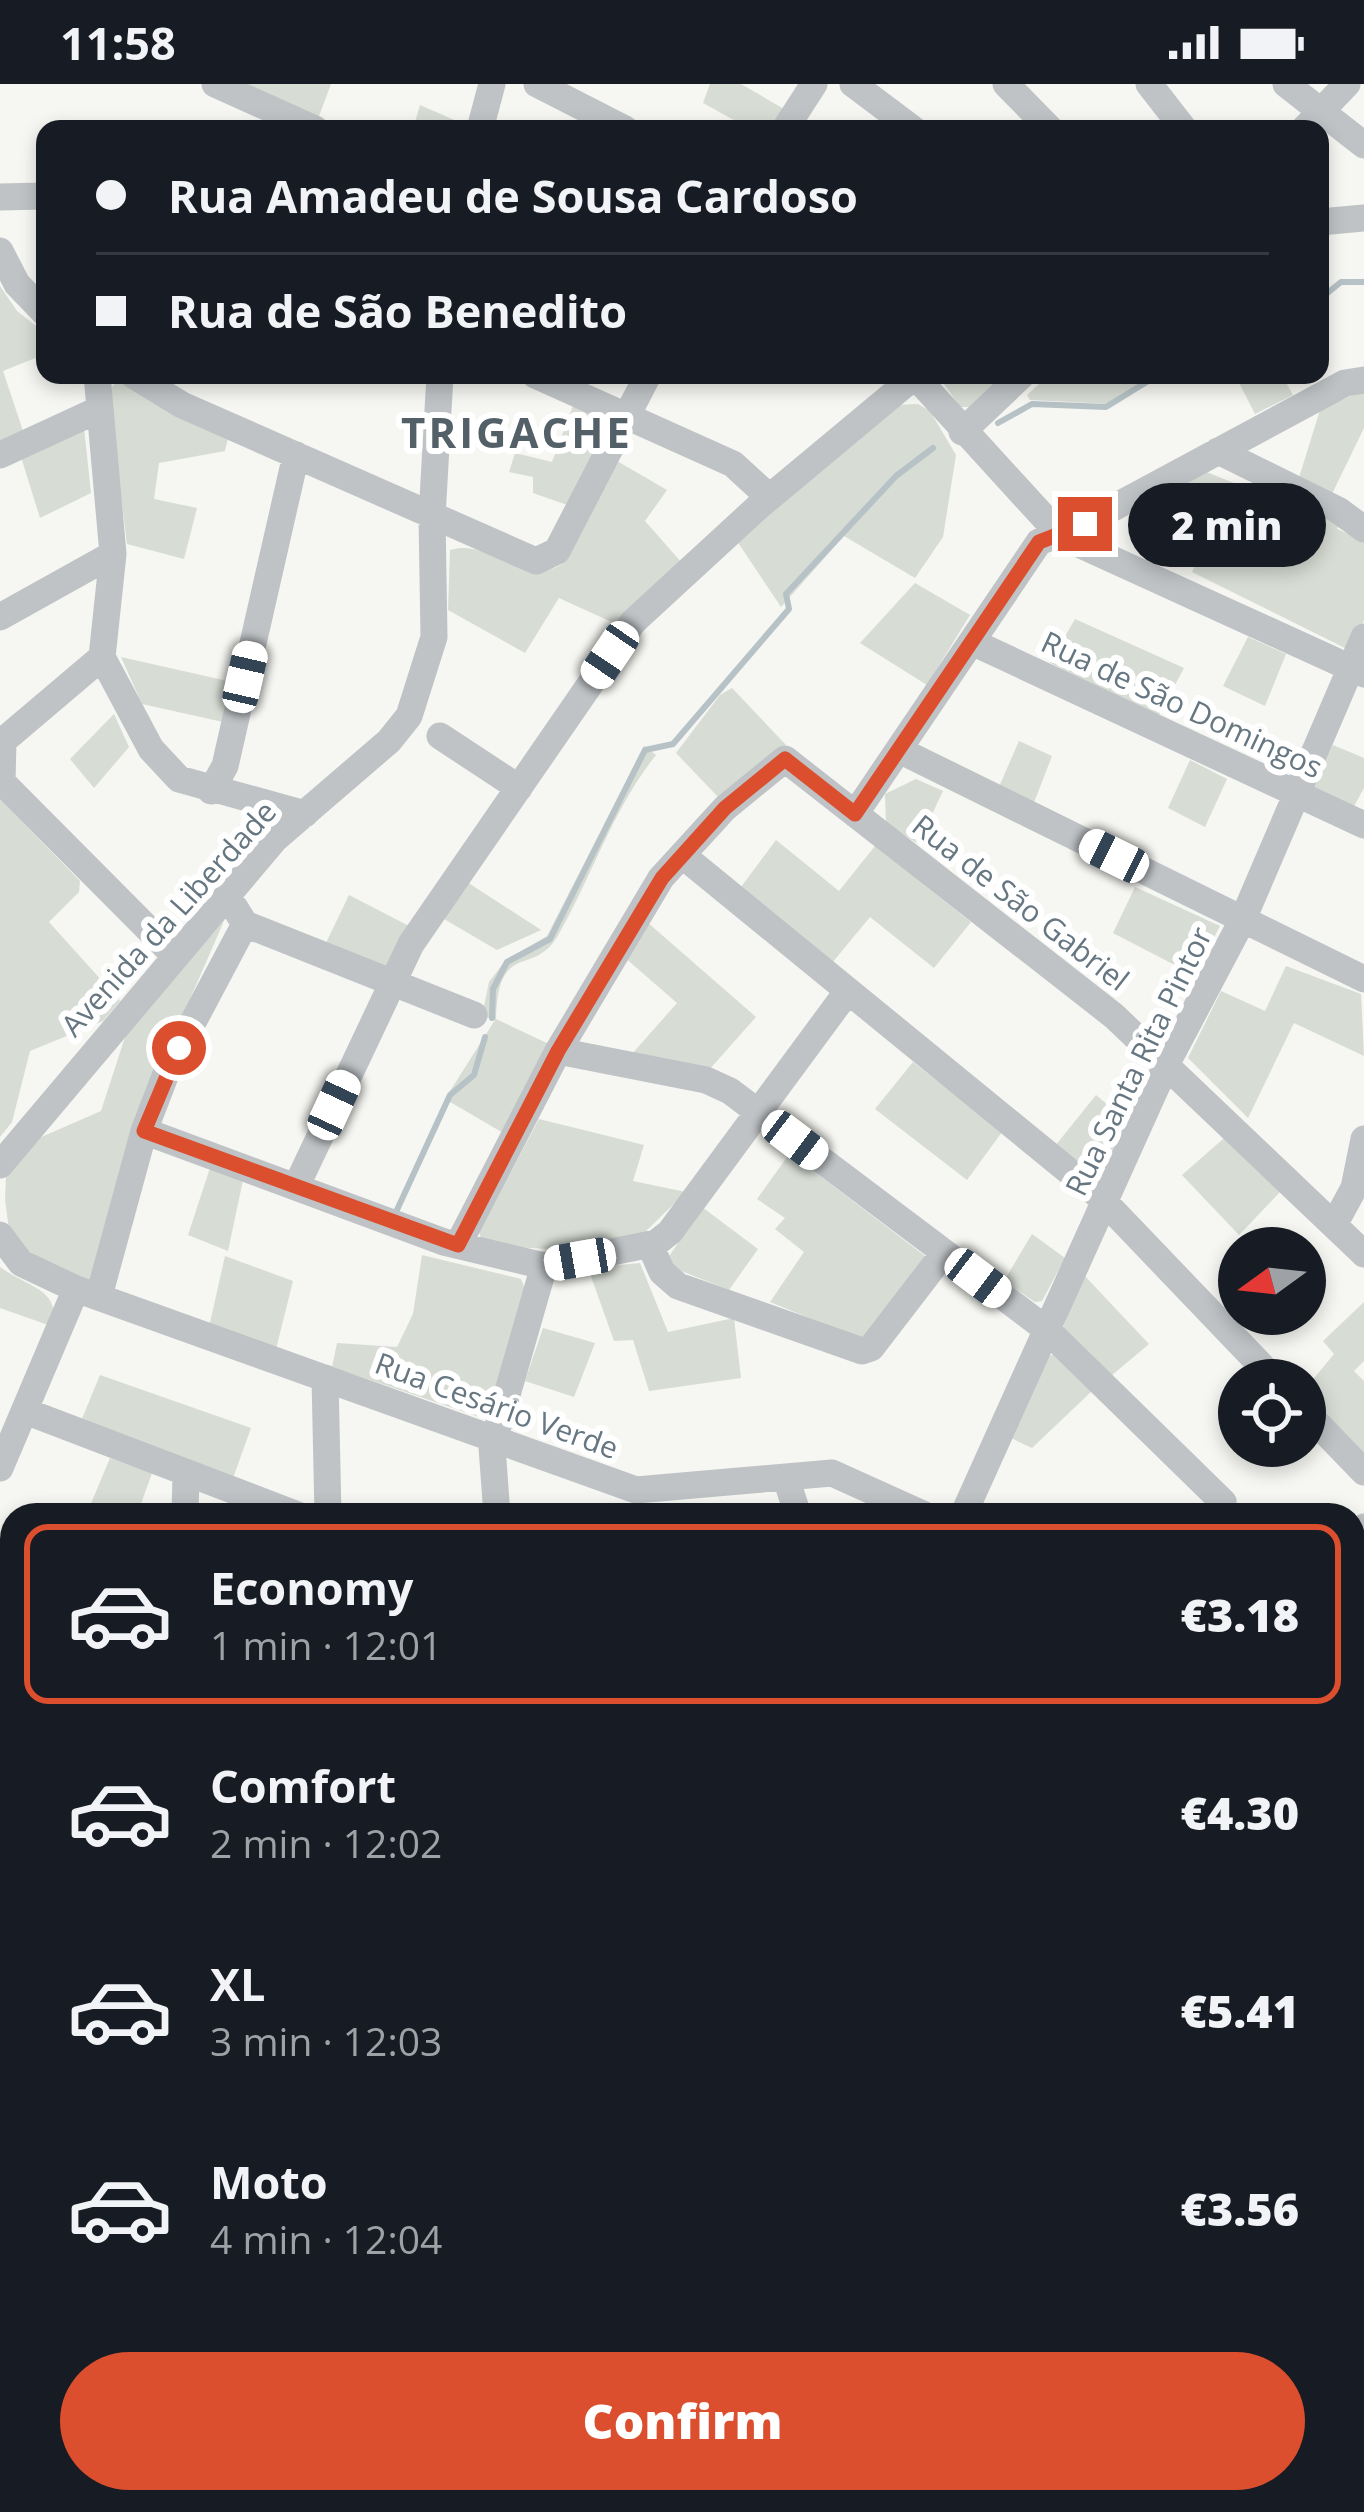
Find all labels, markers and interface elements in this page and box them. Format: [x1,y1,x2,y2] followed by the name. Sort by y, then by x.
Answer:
[60,12,176,73] text: 11:58
[168,165,858,226] text: Rua Amadeu de Sousa Cardoso
[168,280,627,341] text: Rua de São Benedito
[401,403,633,460] district label: TRIGACHE
[1127,482,1325,566] callout: 2 min
[1058,497,1112,551] route end
[1172,498,1282,551] text: 2 min
[575,615,645,695] car
[1035,621,1329,787] street label: Rua de São Domingos
[219,638,271,716] car
[51,792,285,1044] street label: Avenida da Liberdade
[904,804,1138,1000] street label: Rua de São Gabriel
[1074,824,1154,888] car
[1055,920,1221,1202] street label: Rua Santa Rita Pintor
[152,1021,206,1075] route start
[302,1065,366,1145] car
[755,1104,835,1176] car
[1218,1227,1326,1335] north arrow
[1218,1227,1326,1467] map controls
[541,1235,619,1283] car
[938,1242,1018,1314] car
[370,1342,624,1468] street label: Rua Cesário Verde
[1218,1359,1326,1467] button: locate
[210,1557,413,1618] text: Economy
[66,1560,174,1668] icon: car
[1181,1584,1299,1645] text: €3.18
[210,1618,442,1671] text: 1 min · 12:01
[210,1755,396,1816] text: Comfort
[66,1758,174,1866] icon: car
[1181,1782,1299,1843] text: €4.30
[210,1816,442,1869] text: 2 min · 12:02
[210,1953,265,2014] text: XL
[66,1956,174,2064] icon: car
[1181,1980,1299,2041] text: €5.41
[210,2014,442,2067] text: 3 min · 12:03
[210,2151,328,2212] text: Moto
[66,2154,174,2262] icon: car
[1181,2178,1299,2239] text: €3.56
[210,2212,442,2265] text: 4 min · 12:04
[60,2352,1305,2490] button: Confirm

